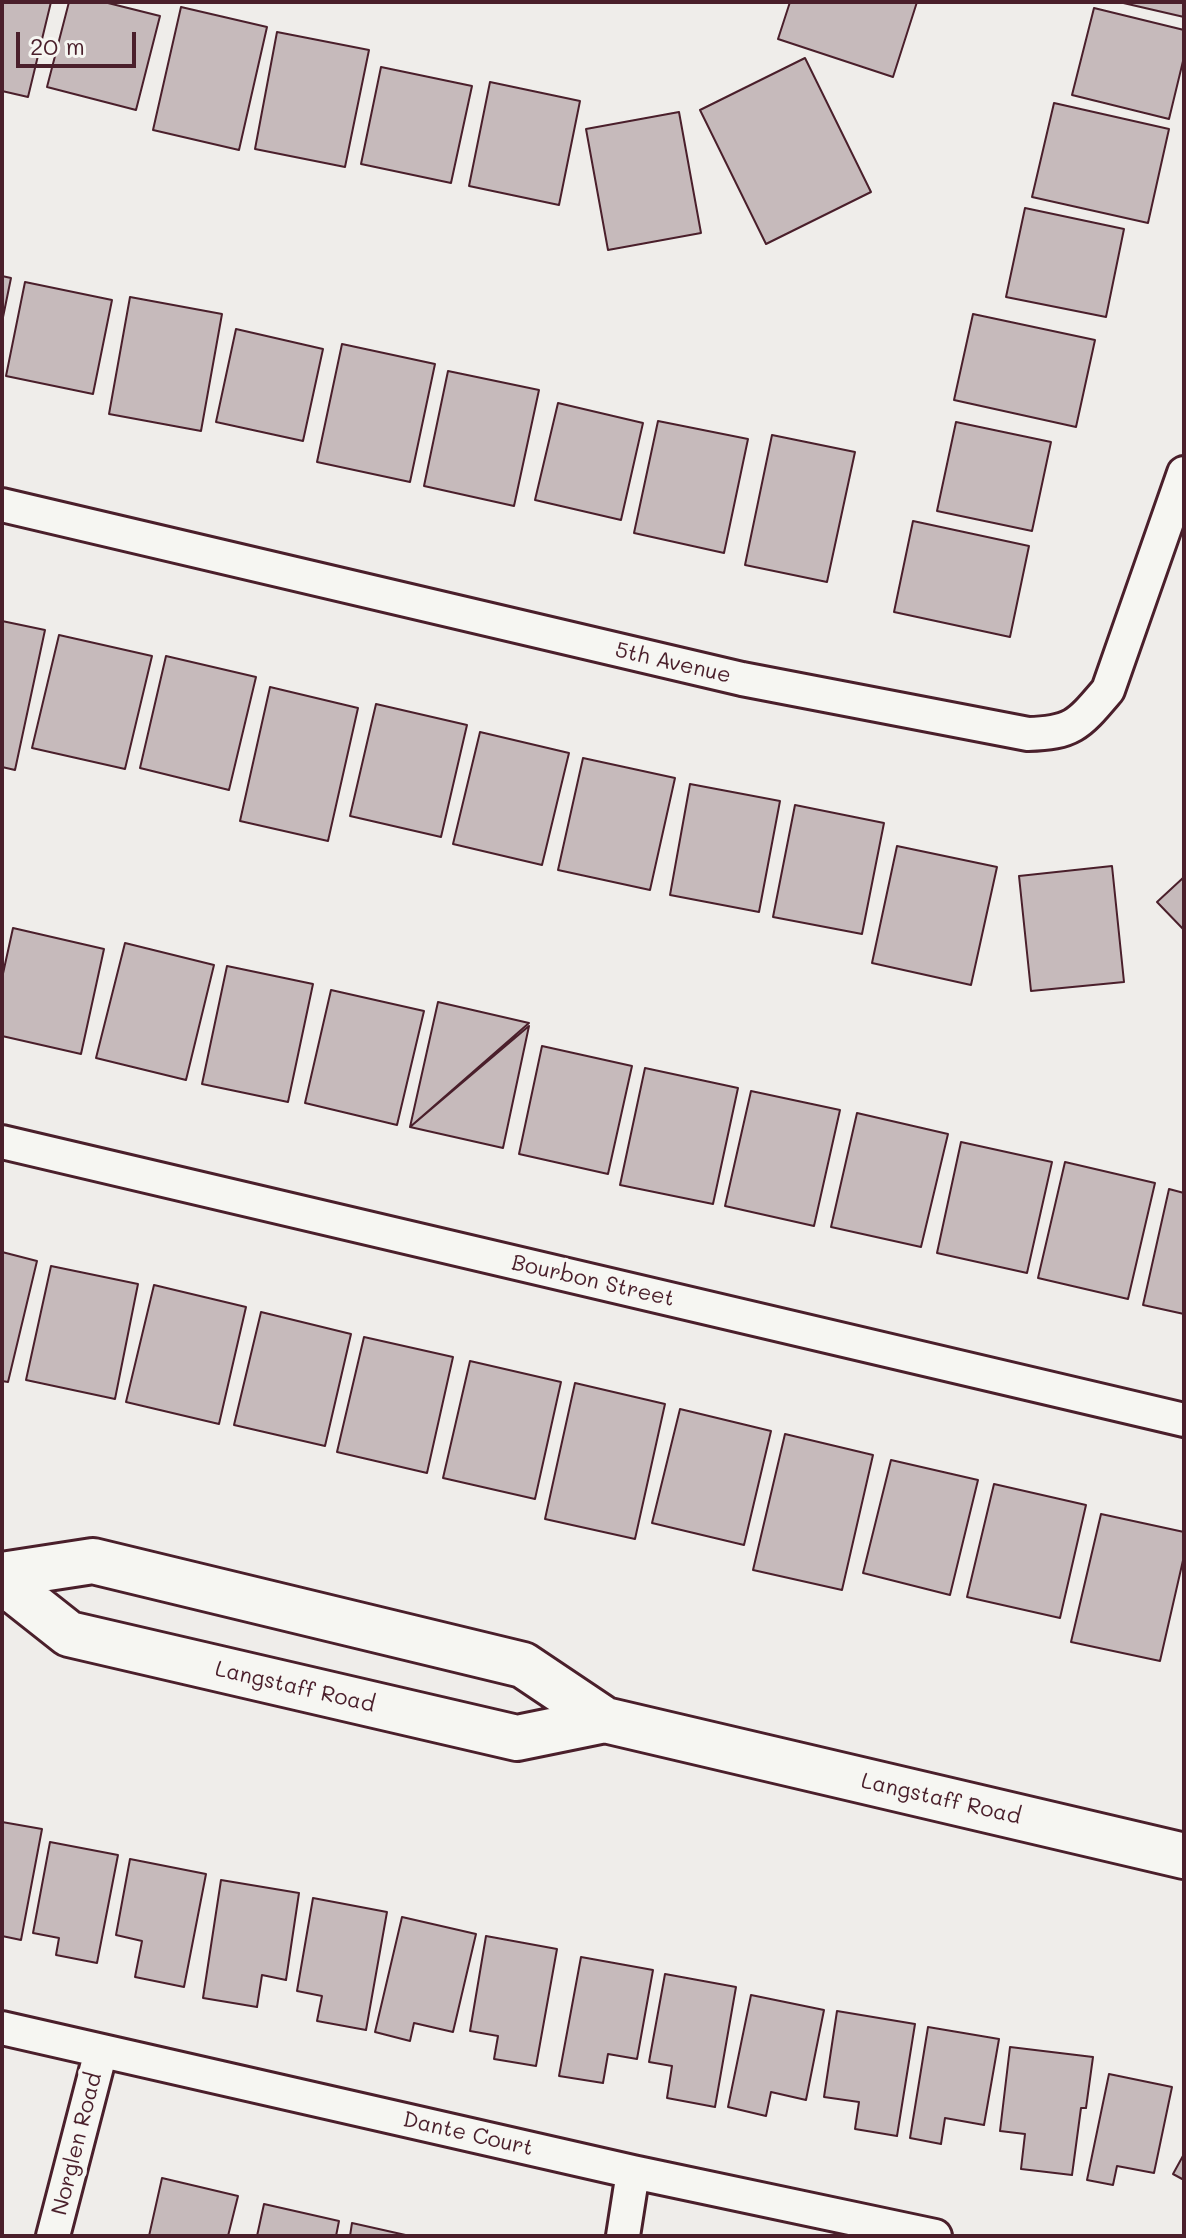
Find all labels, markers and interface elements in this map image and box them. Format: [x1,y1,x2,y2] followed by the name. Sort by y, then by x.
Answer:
[20,16,140,66] scale bar
[30,30,85,61] text: 20 m
[613,637,733,689] street label: 5th Avenue
[509,1249,677,1313] street label: Bourbon Street
[212,1656,378,1718] street label: Langstaff Road
[858,1768,1024,1830] street label: Langstaff Road
[47,2070,107,2218] street label: Norglen Road
[400,2106,536,2162] street label: Dante Court

